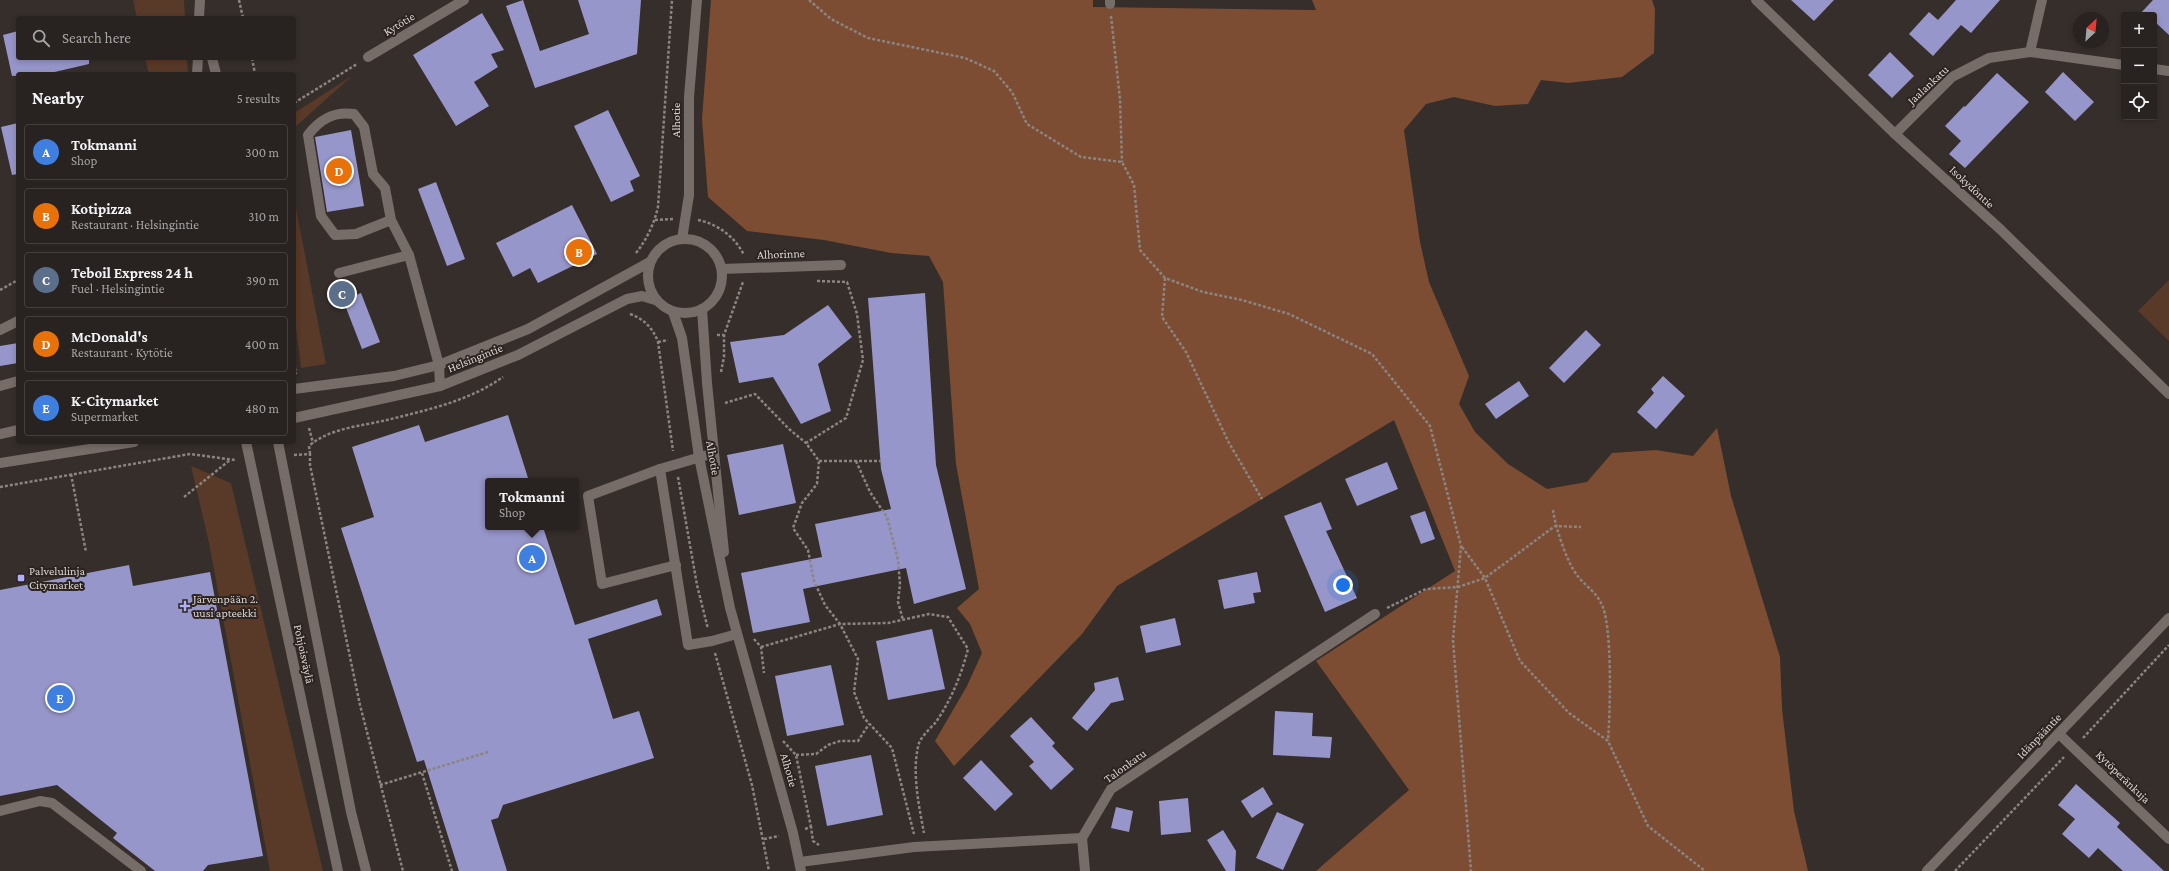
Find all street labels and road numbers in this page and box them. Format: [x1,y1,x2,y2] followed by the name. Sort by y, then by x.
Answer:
[381,9,417,39] street label: Kytötie
[1904,62,1952,108] street label: Jaalankatu
[669,103,683,137] street label: Alhotie
[1947,163,1997,211] street label: Isokydöntie
[757,246,805,262] street label: Alhorinne
[445,341,505,375] street label: Helsingintie
[703,440,723,476] street label: Alhotie
[291,623,317,685] street label: Pohjoisväylä
[2014,710,2064,762] street label: Idänpääntie
[1101,746,1149,786] street label: Talonkatu
[2093,748,2153,807] street label: Kytöperänkuja
[777,751,801,789] street label: Alhotie

